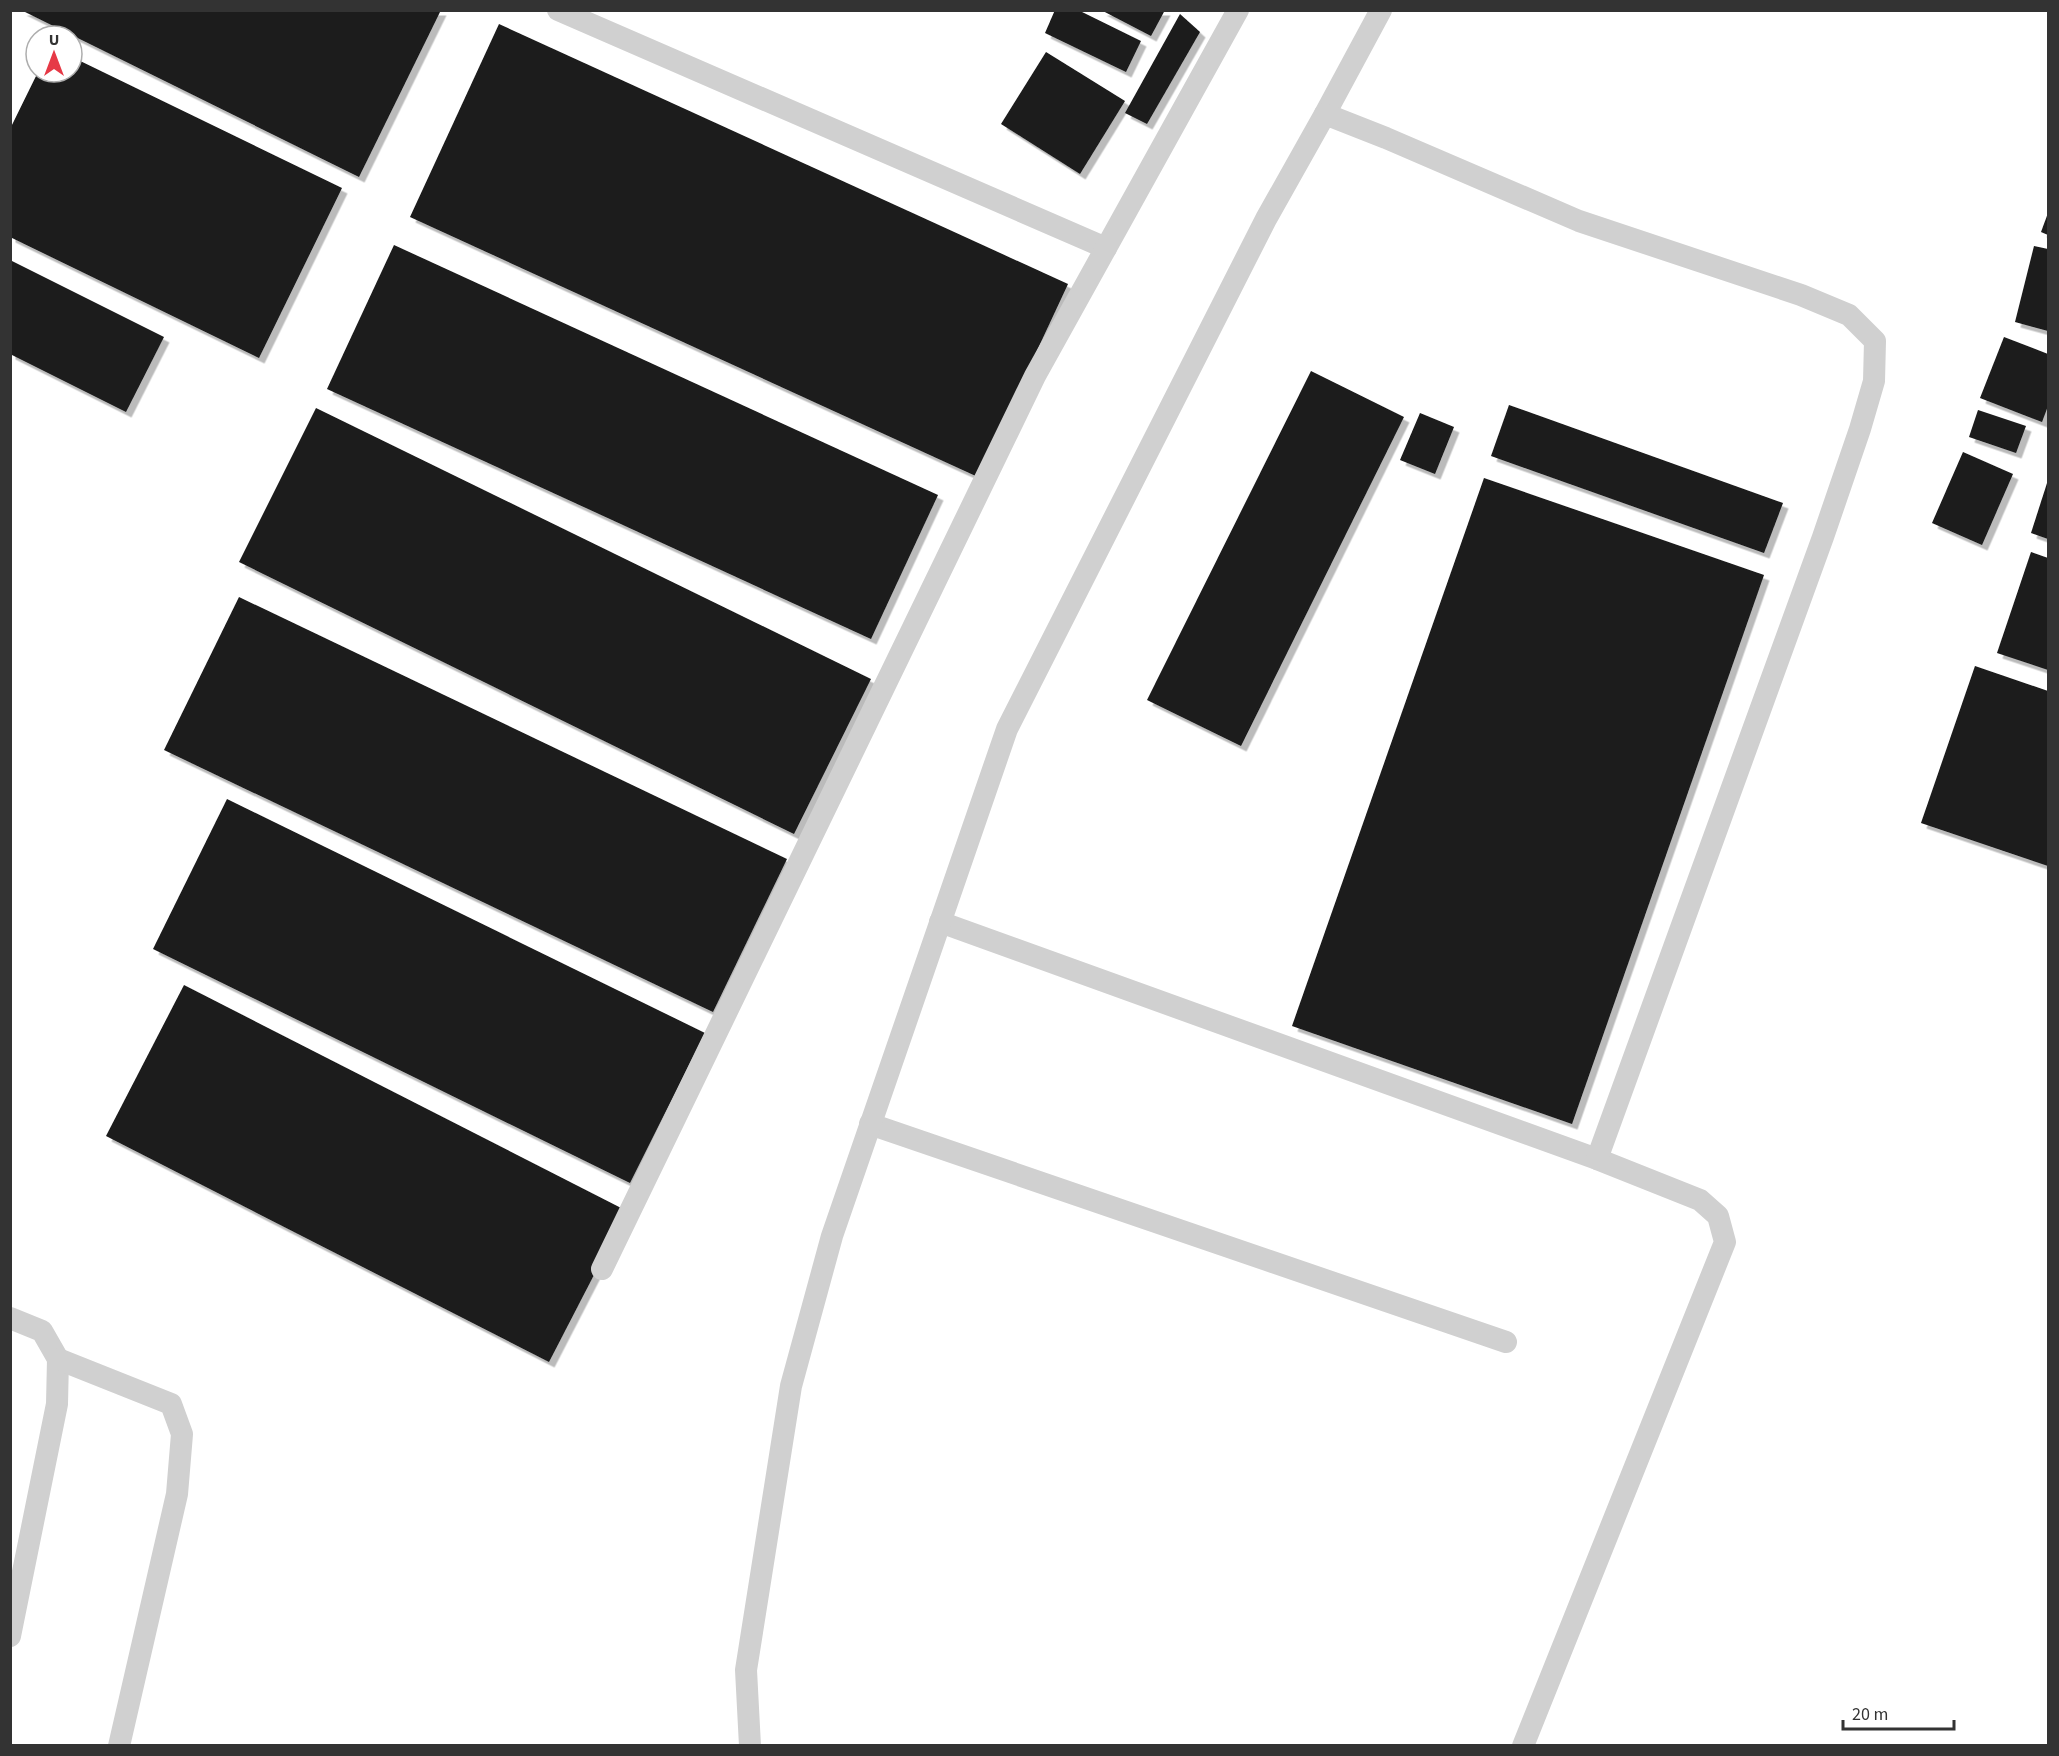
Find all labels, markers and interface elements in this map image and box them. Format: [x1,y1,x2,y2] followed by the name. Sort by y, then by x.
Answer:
[24,24,84,84] north arrow
[49,29,59,51] text: U
[1843,1693,1954,1731] scale bar
[1852,1702,1888,1727] text: 20 m

